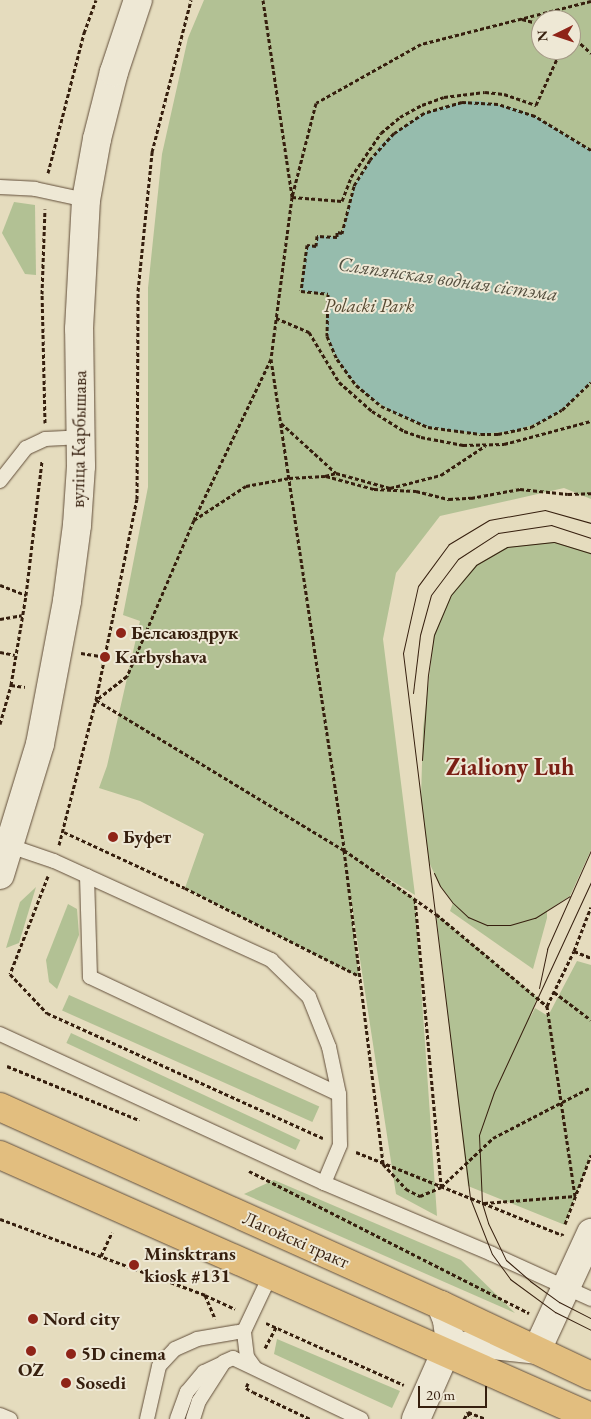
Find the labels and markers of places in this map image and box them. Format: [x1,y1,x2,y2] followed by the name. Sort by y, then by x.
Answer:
[131,622,238,644] place label: Белсаюздрук
[115,627,127,639] marker: Белсаюздрук
[115,646,207,668] place label: Karbyshava
[99,651,111,663] marker: Karbyshava
[123,826,171,848] place label: Буфет
[107,831,119,843] marker: Буфет
[144,1243,236,1287] place label: Minsktrans kiosk #131
[128,1259,140,1271] marker: Minsktrans kiosk #131
[43,1308,120,1330] place label: Nord city
[27,1313,39,1325] marker: Nord city
[81,1343,166,1365] place label: 5D cinema
[25,1345,37,1357] marker: OZ
[65,1348,77,1360] marker: 5D cinema
[18,1359,44,1381] place label: OZ
[76,1372,126,1394] place label: Sosedi
[60,1377,72,1389] marker: Sosedi

